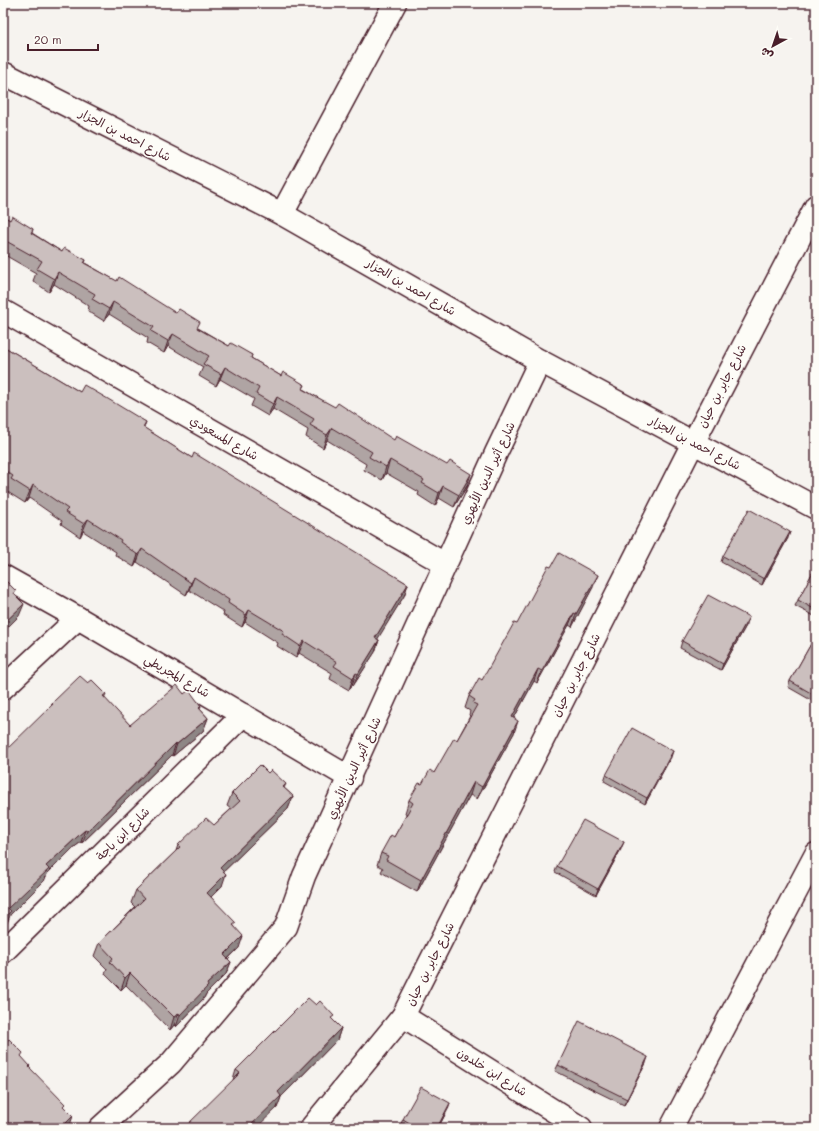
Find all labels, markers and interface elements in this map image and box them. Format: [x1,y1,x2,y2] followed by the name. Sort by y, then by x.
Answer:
[28,26,98,52] scale bar
[753,26,793,66] north arrow
[34,31,62,47] text: 20 m
[757,44,776,64] text: ش
[75,104,174,166] street label: شارع احمد بن الجزار
[362,254,459,320] street label: شارع احمد بن الجزار
[693,341,751,431] street label: شارع جابر بن حيان
[187,411,261,465] street label: شارع المسعودي
[645,411,744,475] street label: شارع احمد بن الجزار
[456,419,520,527] street label: شارع أثير الدين الأبهري
[547,630,605,720] street label: شارع جابر بن حيان
[140,650,213,704] street label: شارع المجريطي
[322,714,386,822] street label: شارع أثير الدين الأبهري
[92,803,154,865] street label: شارع ابن باجة
[401,919,459,1009] street label: شارع جابر بن حيان
[454,1043,530,1101] street label: شارع ابن خلدون

